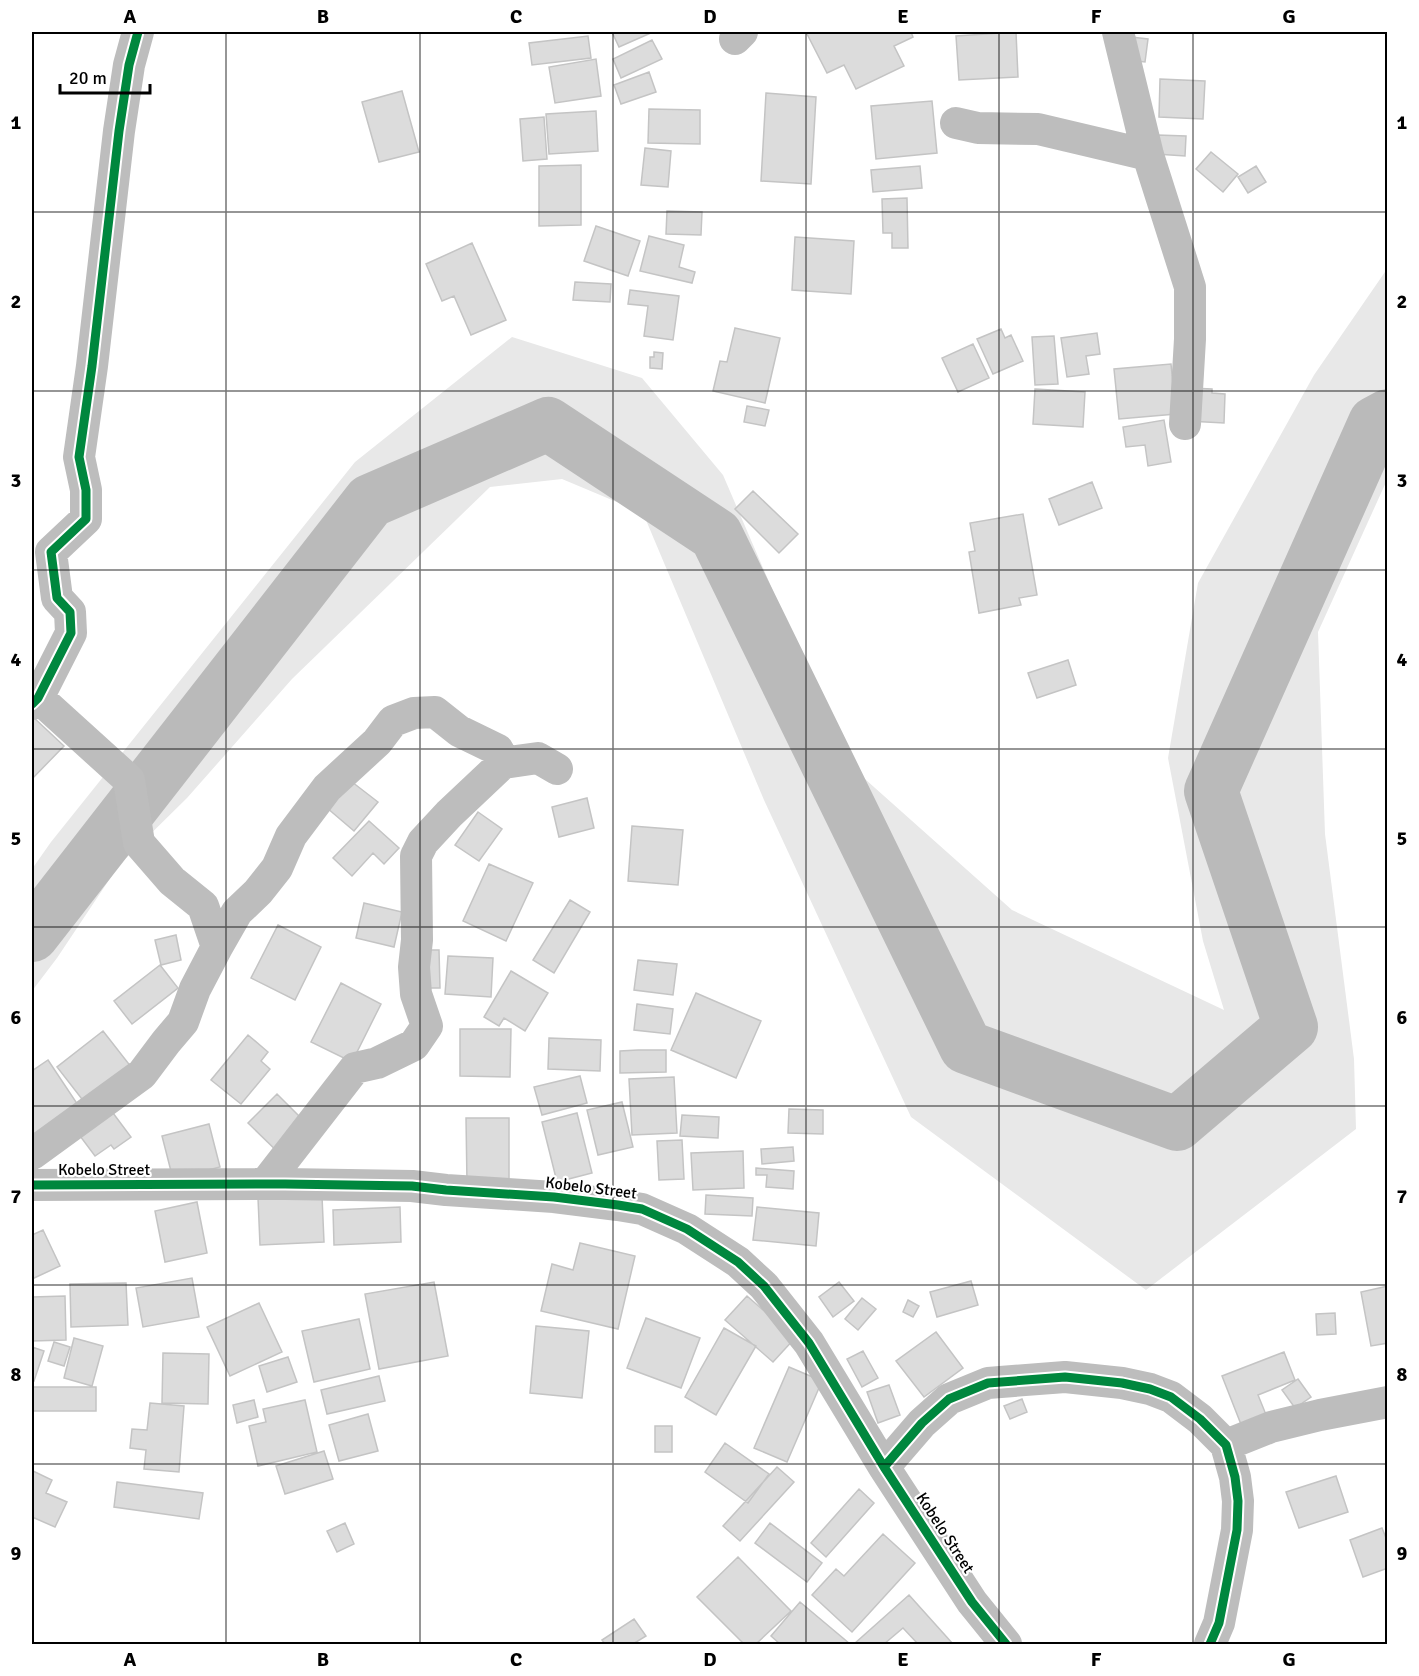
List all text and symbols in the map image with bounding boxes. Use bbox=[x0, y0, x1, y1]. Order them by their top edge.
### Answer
text: A bbox=[124, 4, 137, 29]
text: B bbox=[317, 4, 329, 29]
text: C bbox=[510, 4, 522, 29]
text: D bbox=[703, 4, 717, 29]
text: E bbox=[897, 4, 909, 29]
text: F bbox=[1091, 4, 1102, 29]
text: G bbox=[1282, 4, 1296, 29]
scale bar bbox=[60, 57, 150, 95]
text: 20 m bbox=[69, 67, 107, 89]
text: 1 bbox=[11, 110, 22, 135]
text: 1 bbox=[1397, 110, 1408, 135]
text: 2 bbox=[11, 289, 21, 314]
text: 2 bbox=[1397, 289, 1407, 314]
text: 3 bbox=[11, 468, 21, 493]
text: 3 bbox=[1397, 468, 1407, 493]
text: 4 bbox=[11, 647, 22, 672]
text: 4 bbox=[1397, 647, 1408, 672]
text: 5 bbox=[11, 826, 21, 851]
text: 5 bbox=[1397, 826, 1407, 851]
text: 6 bbox=[11, 1005, 22, 1030]
text: 6 bbox=[1397, 1005, 1408, 1030]
street label: Kobelo Street bbox=[58, 1160, 150, 1180]
street label: Kobelo Street bbox=[544, 1172, 638, 1204]
text: 7 bbox=[11, 1184, 22, 1209]
text: 7 bbox=[1397, 1184, 1408, 1209]
text: 8 bbox=[11, 1362, 22, 1387]
text: 8 bbox=[1397, 1362, 1408, 1387]
street label: Kobelo Street bbox=[912, 1489, 979, 1577]
text: 9 bbox=[11, 1541, 22, 1566]
text: 9 bbox=[1397, 1541, 1408, 1566]
text: A bbox=[124, 1647, 137, 1672]
text: B bbox=[317, 1647, 329, 1672]
text: C bbox=[510, 1647, 522, 1672]
text: D bbox=[703, 1647, 717, 1672]
text: E bbox=[897, 1647, 909, 1672]
text: F bbox=[1091, 1647, 1102, 1672]
text: G bbox=[1282, 1647, 1296, 1672]

